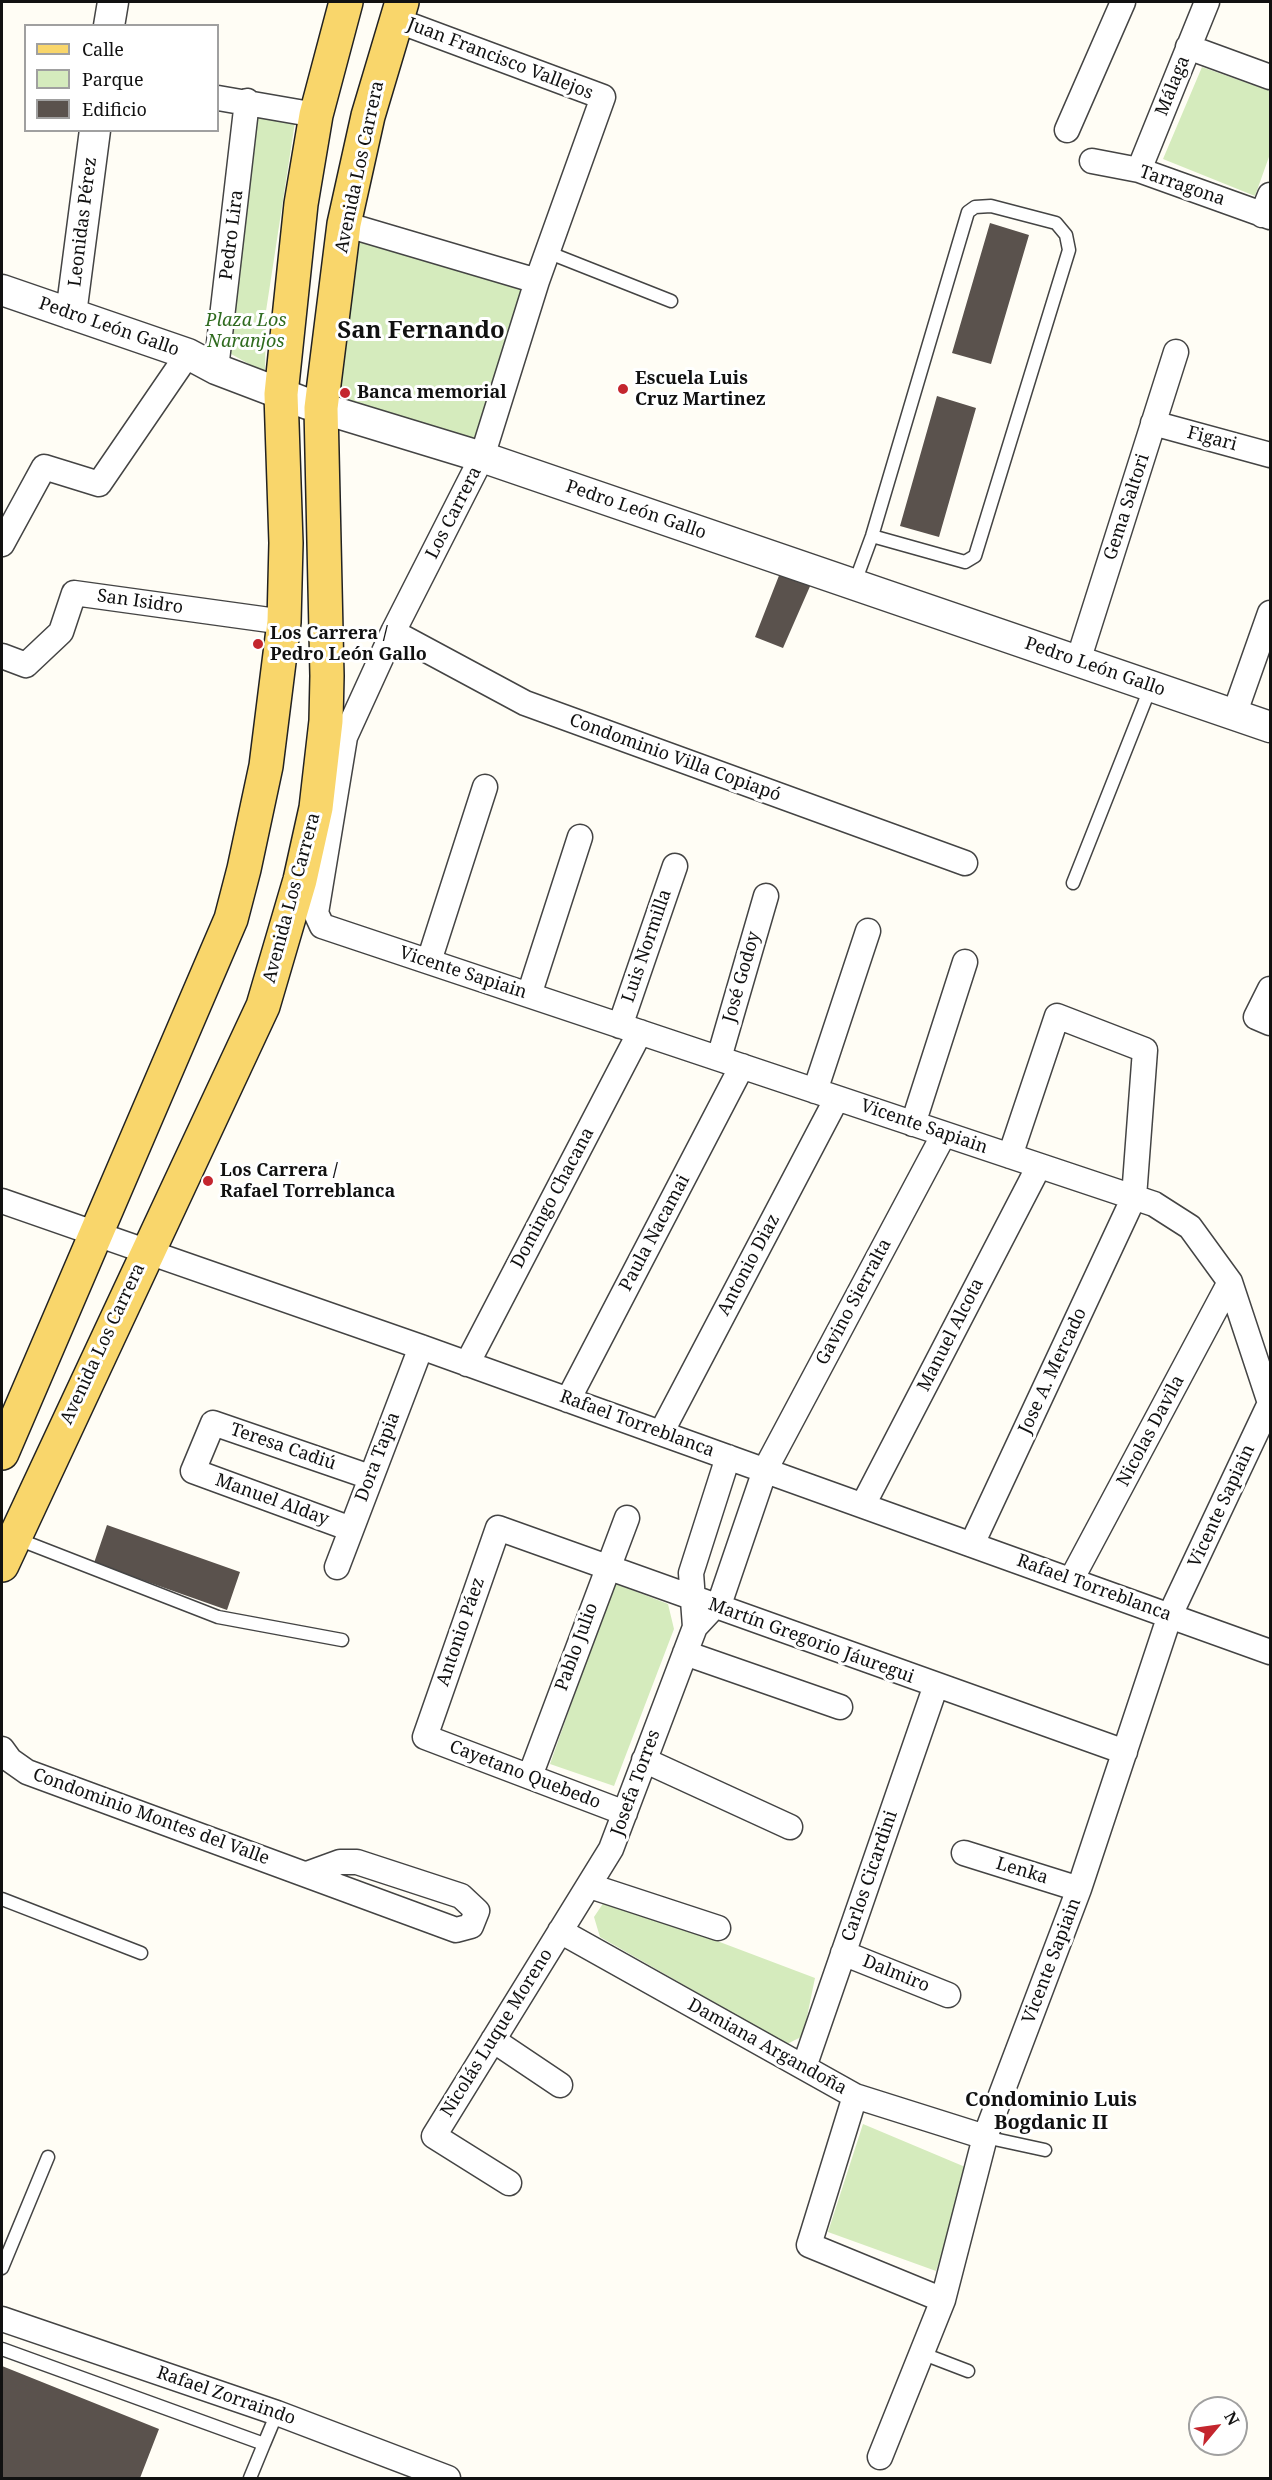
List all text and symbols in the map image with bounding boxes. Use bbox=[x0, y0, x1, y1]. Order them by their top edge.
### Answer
street label: Juan Francisco Vallejos bbox=[404, 14, 596, 104]
legend bbox=[24, 24, 219, 132]
text: Calle bbox=[82, 37, 124, 61]
street label: Málaga bbox=[1151, 53, 1195, 119]
text: Parque bbox=[82, 67, 144, 91]
street label: Avenida Los Carrera bbox=[331, 79, 389, 255]
text: Edificio bbox=[82, 97, 147, 121]
street label: Leonidas Pérez bbox=[64, 156, 102, 288]
street label: Tarragona bbox=[1136, 161, 1228, 211]
street label: Pedro Lira bbox=[216, 189, 248, 281]
street label: Pedro León Gallo bbox=[36, 293, 182, 361]
park label: Plaza Los Naranjos bbox=[205, 310, 287, 352]
district label: San Fernando bbox=[337, 317, 505, 345]
place label: Escuela Luis Cruz Martinez bbox=[635, 368, 765, 410]
place label: Banca memorial bbox=[357, 382, 507, 404]
marker: Escuela Luis Cruz Martinez bbox=[616, 382, 630, 396]
marker: Banca memorial bbox=[338, 386, 352, 400]
street label: Figari bbox=[1185, 422, 1239, 456]
street label: Gema Saltori bbox=[1100, 451, 1154, 563]
street label: Los Carrera bbox=[422, 463, 486, 563]
street label: Pedro León Gallo bbox=[563, 476, 709, 544]
street label: San Isidro bbox=[96, 585, 184, 619]
place label: Los Carrera / Pedro León Gallo bbox=[270, 623, 427, 666]
street label: Pedro León Gallo bbox=[1022, 633, 1168, 701]
marker: Los Carrera / Pedro León Gallo bbox=[251, 637, 265, 651]
street label: Condominio Villa Copiapó bbox=[566, 710, 784, 806]
street label: Avenida Los Carrera bbox=[259, 811, 325, 985]
street label: Luis Normilla bbox=[618, 887, 676, 1005]
street label: José Godoy bbox=[719, 929, 765, 1025]
street label: Vicente Sapiain bbox=[396, 942, 530, 1004]
street label: Vicente Sapiain bbox=[858, 1095, 990, 1159]
street label: Domingo Chacana bbox=[507, 1124, 599, 1272]
place label: Los Carrera / Rafael Torreblanca bbox=[220, 1160, 395, 1202]
street label: Paula Nacamai bbox=[615, 1171, 695, 1295]
marker: Los Carrera / Rafael Torreblanca bbox=[201, 1174, 215, 1188]
street label: Antonio Diaz bbox=[713, 1211, 785, 1319]
street label: Gavino Sierralta bbox=[812, 1235, 896, 1369]
street label: Avenida Los Carrera bbox=[56, 1260, 150, 1428]
street label: Manuel Alcota bbox=[913, 1275, 989, 1395]
street label: Jose A. Mercado bbox=[1014, 1305, 1092, 1437]
street label: Nicolas Davila bbox=[1113, 1372, 1189, 1490]
street label: Rafael Torreblanca bbox=[557, 1386, 717, 1462]
street label: Dora Tapia bbox=[351, 1409, 405, 1505]
street label: Teresa Cadiú bbox=[227, 1419, 339, 1475]
street label: Vicente Sapiain bbox=[1184, 1441, 1260, 1571]
street label: Manuel Alday bbox=[212, 1469, 332, 1531]
street label: Rafael Torreblanca bbox=[1014, 1550, 1174, 1626]
street label: Antonio Páez bbox=[432, 1575, 490, 1689]
street label: Martín Gregorio Jáuregui bbox=[705, 1594, 917, 1688]
street label: Pablo Julio bbox=[551, 1600, 603, 1694]
street label: Josefa Torres bbox=[607, 1727, 665, 1839]
street label: Cayetano Quebedo bbox=[446, 1736, 604, 1814]
street label: Condominio Montes del Valle bbox=[30, 1764, 272, 1870]
street label: Carlos Cicardini bbox=[838, 1808, 902, 1944]
street label: Lenka bbox=[993, 1853, 1051, 1889]
street label: Vicente Sapiain bbox=[1018, 1895, 1086, 2027]
street label: Nicolás Luque Moreno bbox=[436, 1945, 558, 2121]
street label: Dalmiro bbox=[859, 1951, 933, 1997]
street label: Damiana Argandoña bbox=[684, 1994, 850, 2100]
district label: Condominio Luis Bogdanic II bbox=[965, 2088, 1137, 2135]
street label: Rafael Zorraindo bbox=[154, 2362, 298, 2430]
north arrow bbox=[1188, 2396, 1248, 2456]
text: N bbox=[1219, 2407, 1245, 2429]

